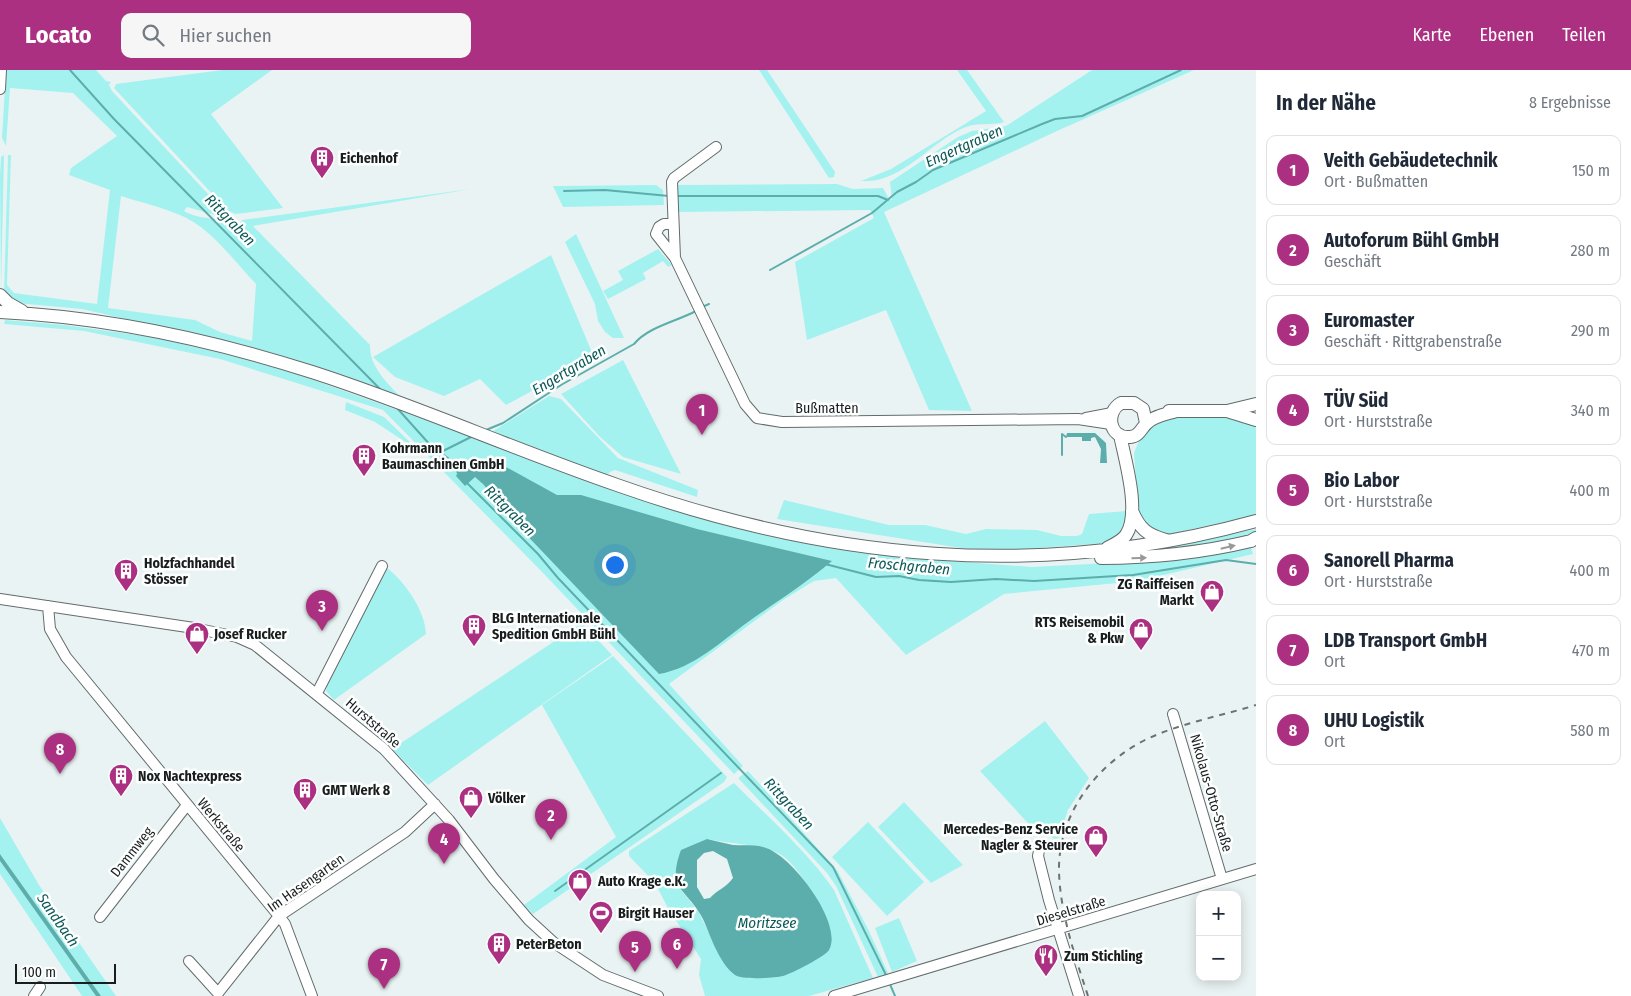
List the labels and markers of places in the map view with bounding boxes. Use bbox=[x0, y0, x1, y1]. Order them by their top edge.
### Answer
building icon: Eichenhof bbox=[309, 145, 335, 179]
place label: Eichenhof bbox=[340, 150, 399, 167]
pin: 1 bbox=[686, 394, 718, 435]
place label: Kohrmann Baumaschinen GmbH bbox=[382, 440, 504, 473]
building icon: Kohrmann Baumaschinen GmbH bbox=[351, 443, 377, 477]
place label: Holzfachhandel Stösser bbox=[144, 555, 235, 588]
building icon: Holzfachhandel Stösser bbox=[113, 558, 139, 592]
place label: ZG Raiffeisen Markt bbox=[1118, 576, 1195, 609]
shop icon: ZG Raiffeisen Markt bbox=[1199, 579, 1225, 613]
pin: 3 bbox=[306, 590, 338, 631]
place label: BLG Internationale Spedition GmbH Bühl bbox=[492, 610, 616, 643]
building icon: BLG Internationale Spedition GmbH Bühl bbox=[461, 613, 487, 647]
place label: RTS Reisemobil & Pkw bbox=[1035, 614, 1124, 647]
shop icon: RTS Reisemobil & Pkw bbox=[1128, 617, 1154, 651]
shop icon: Josef Rucker bbox=[184, 621, 210, 655]
place label: Josef Rucker bbox=[213, 626, 288, 643]
pin: 8 bbox=[44, 733, 76, 774]
building icon: Nox Nachtexpress bbox=[108, 763, 134, 797]
place label: Nox Nachtexpress bbox=[138, 768, 242, 785]
building icon: GMT Werk 8 bbox=[292, 777, 318, 811]
place label: GMT Werk 8 bbox=[322, 782, 391, 799]
shop icon: Völker bbox=[458, 785, 484, 819]
place label: Völker bbox=[487, 790, 526, 807]
pin: 2 bbox=[535, 799, 567, 840]
place label: Mercedes-Benz Service Nagler & Steurer bbox=[944, 821, 1079, 854]
pin: 4 bbox=[428, 823, 460, 864]
shop icon: Mercedes-Benz Service Nagler & Steurer bbox=[1083, 824, 1109, 858]
shop icon: Auto Krage e.K. bbox=[567, 868, 593, 902]
place label: Auto Krage e.K. bbox=[597, 873, 686, 890]
sports icon: Birgit Hauser bbox=[588, 900, 614, 934]
place label: Birgit Hauser bbox=[618, 905, 695, 922]
pin: 6 bbox=[661, 928, 693, 969]
building icon: PeterBeton bbox=[486, 931, 512, 965]
pin: 5 bbox=[619, 931, 651, 972]
place label: PeterBeton bbox=[516, 936, 582, 953]
restaurant icon: Zum Stichling bbox=[1033, 943, 1059, 977]
pin: 7 bbox=[368, 948, 400, 989]
place label: Zum Stichling bbox=[1064, 948, 1143, 965]

